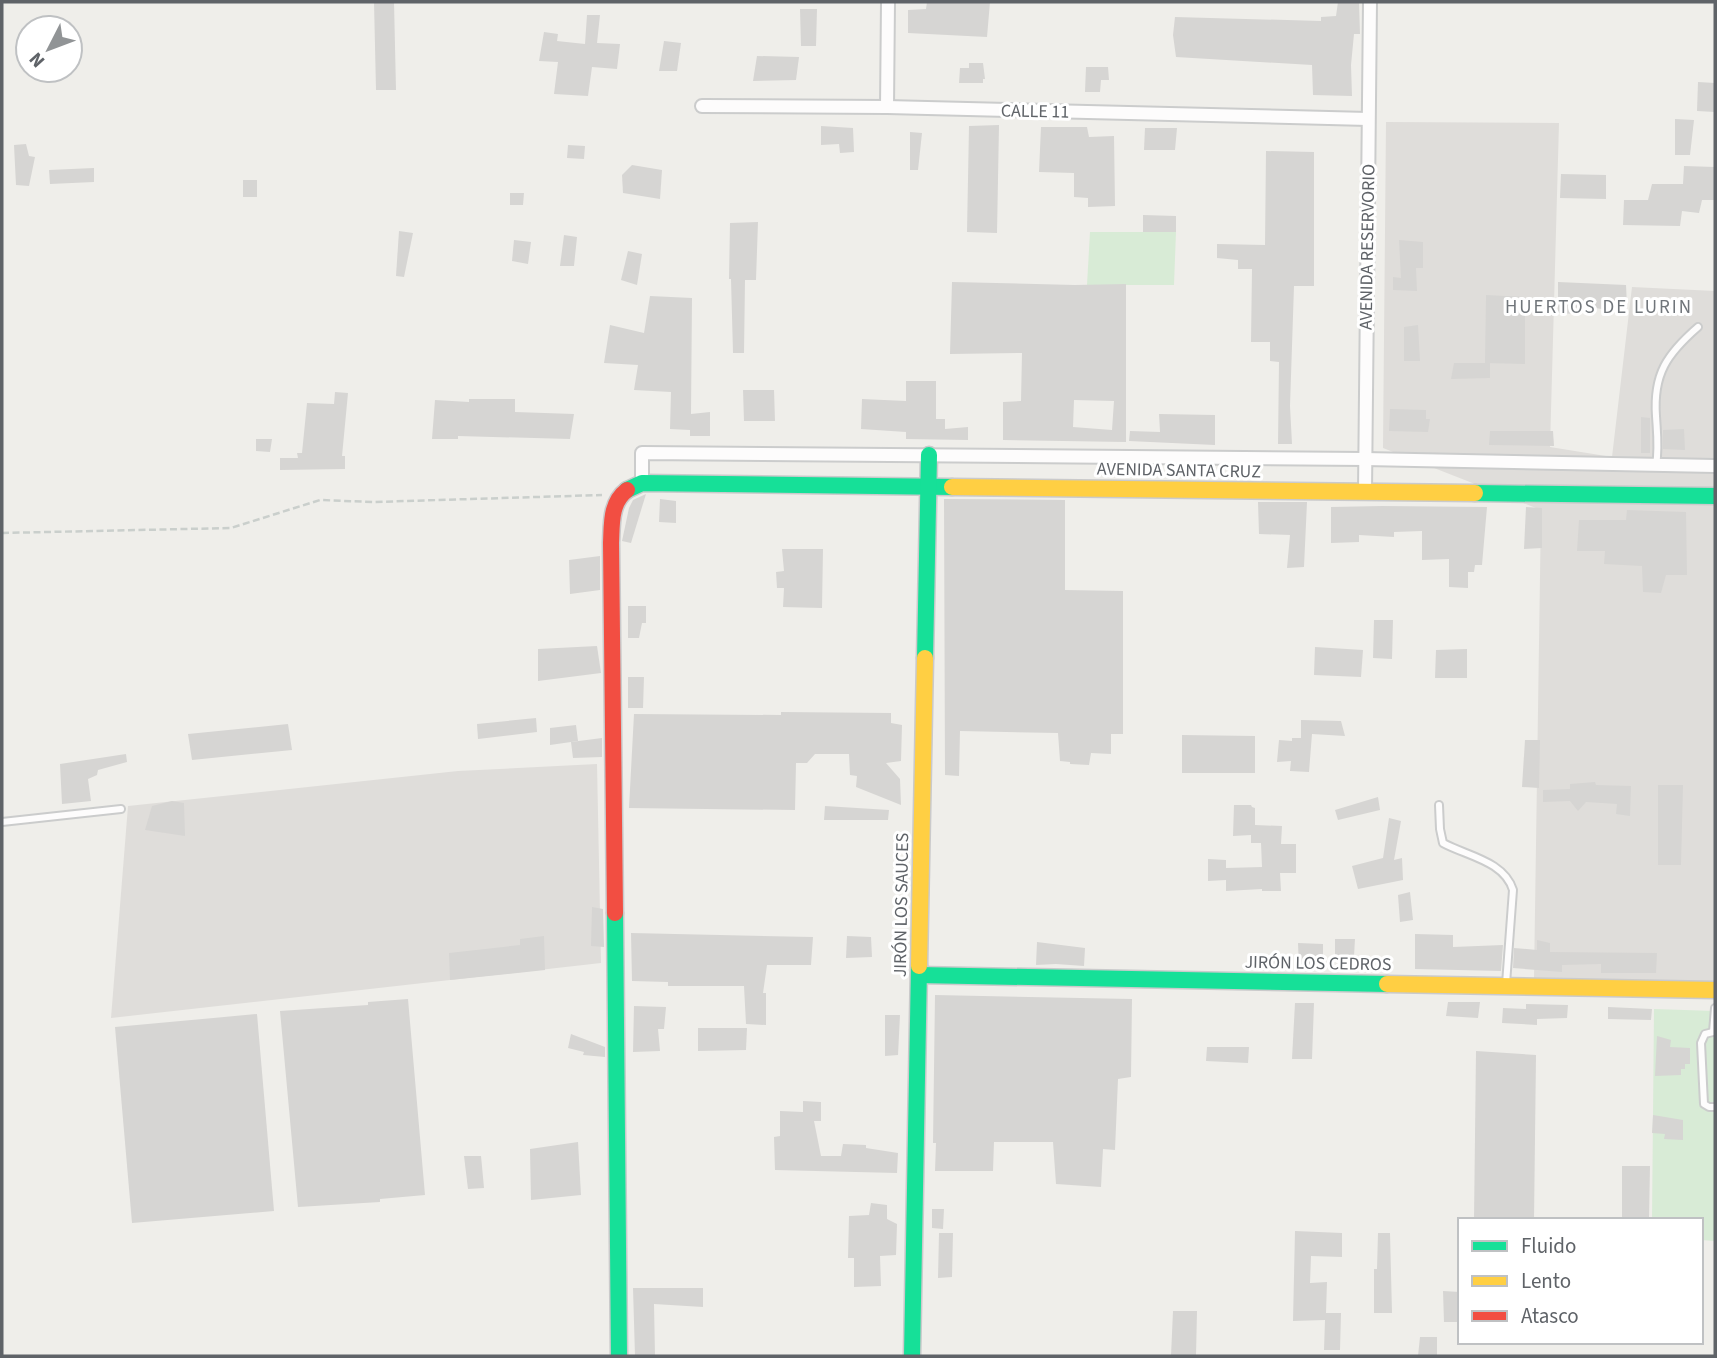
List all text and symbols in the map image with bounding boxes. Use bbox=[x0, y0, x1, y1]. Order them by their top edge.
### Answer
north arrow bbox=[14, 14, 84, 84]
text: N bbox=[23, 46, 52, 73]
street label: CALLE 11 bbox=[1001, 98, 1069, 125]
street label: AVENIDA RESERVORIO bbox=[1354, 164, 1381, 330]
district label: HUERTOS DE LURIN bbox=[1505, 294, 1693, 321]
street label: AVENIDA SANTA CRUZ bbox=[1097, 457, 1261, 484]
street label: JIRÓN LOS SAUCES bbox=[888, 833, 915, 977]
street label: JIRÓN LOS CEDROS bbox=[1244, 950, 1392, 977]
legend bbox=[1458, 1218, 1703, 1344]
text: Fluido bbox=[1521, 1231, 1576, 1261]
text: Lento bbox=[1521, 1266, 1571, 1296]
text: Atasco bbox=[1521, 1301, 1579, 1331]

